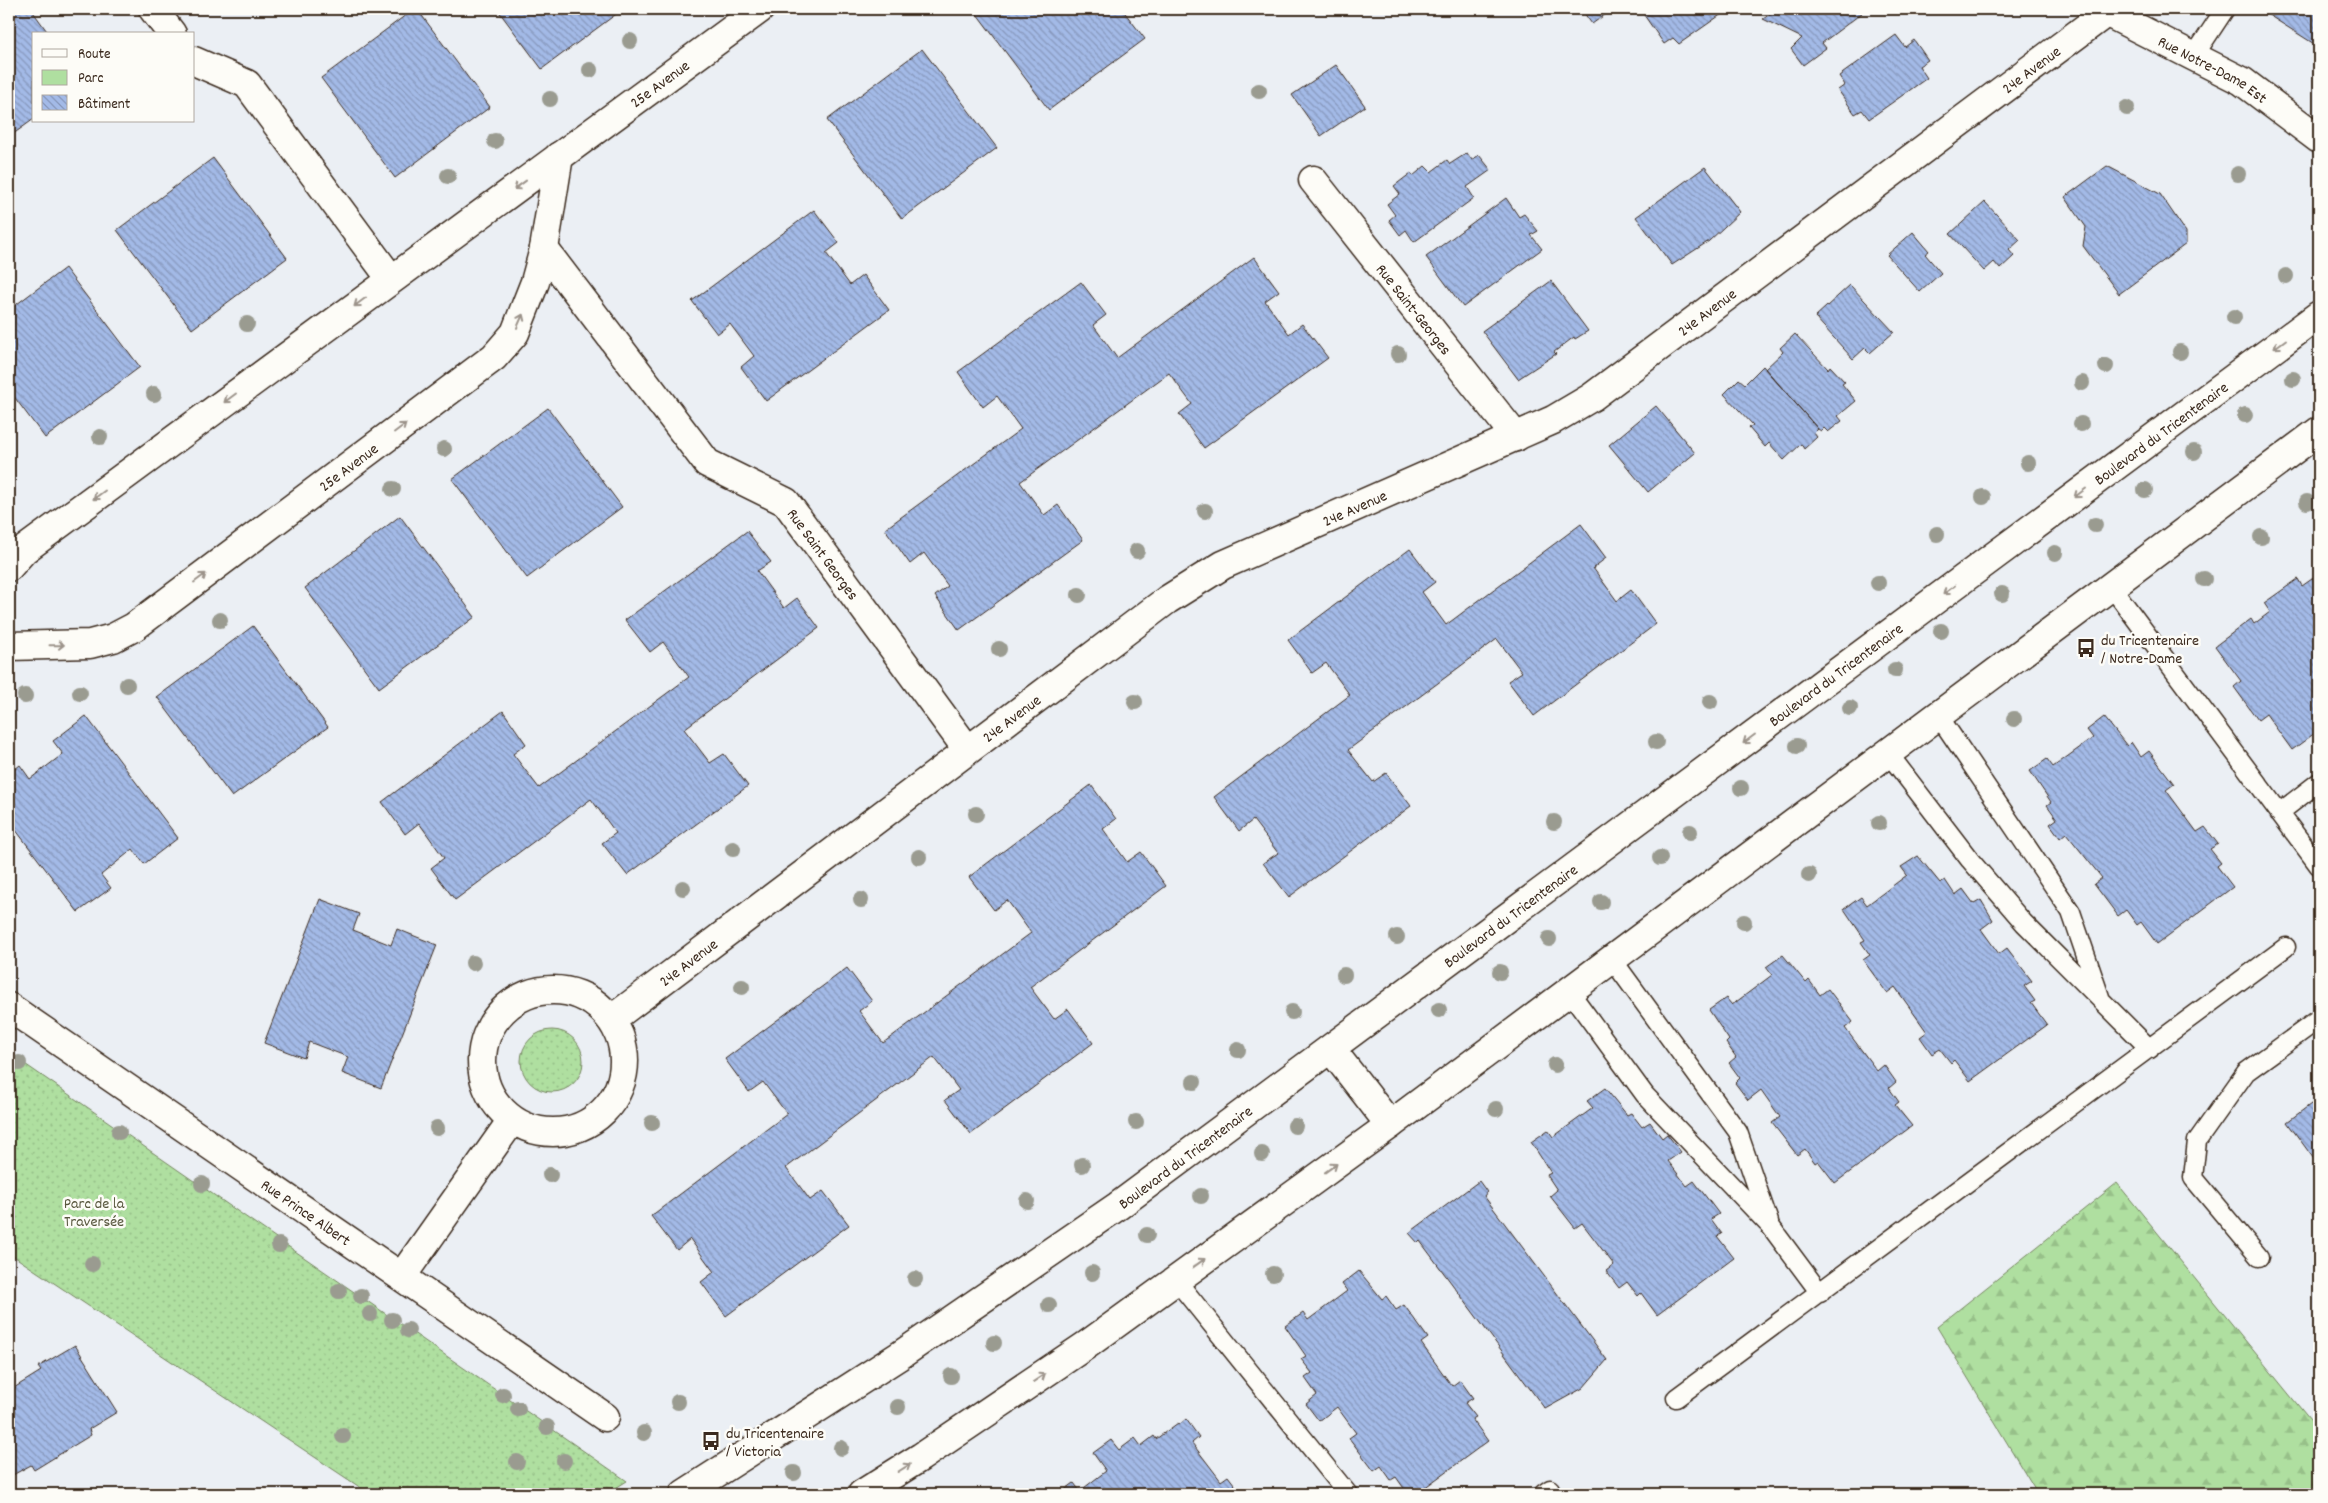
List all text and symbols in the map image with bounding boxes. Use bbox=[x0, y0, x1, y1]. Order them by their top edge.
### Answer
street label: Rue Notre-Dame Est bbox=[2153, 31, 2271, 110]
legend bbox=[32, 32, 195, 122]
street label: 24e Avenue bbox=[1998, 41, 2066, 101]
text: Route bbox=[78, 44, 111, 66]
street label: 25e Avenue bbox=[626, 55, 695, 115]
text: Parc bbox=[78, 68, 103, 90]
text: Bâtiment bbox=[78, 94, 131, 116]
one-way arrow bbox=[514, 179, 527, 190]
street label: Rue Saint-Georges bbox=[1369, 260, 1456, 361]
street label: 24e Avenue bbox=[1674, 284, 1742, 343]
one-way arrow bbox=[354, 296, 367, 307]
one-way arrow bbox=[516, 314, 526, 329]
one-way arrow bbox=[2273, 339, 2287, 349]
street label: Boulevard du Tricentenaire bbox=[2090, 377, 2234, 492]
one-way arrow bbox=[223, 393, 237, 403]
one-way arrow bbox=[393, 422, 406, 433]
street label: 25e Avenue bbox=[315, 439, 384, 498]
street label: 24e Avenue bbox=[1320, 485, 1391, 534]
one-way arrow bbox=[2073, 488, 2087, 498]
one-way arrow bbox=[92, 490, 106, 500]
street label: Rue Saint Georges bbox=[780, 504, 863, 606]
one-way arrow bbox=[193, 572, 206, 583]
one-way arrow bbox=[1942, 585, 1956, 595]
street label: Boulevard du Tricentenaire bbox=[1765, 618, 1909, 733]
place label: du Tricentenaire / Notre-Dame bbox=[2101, 630, 2199, 671]
bus stop icon: du Tricentenaire / Notre-Dame bbox=[2075, 637, 2097, 659]
one-way arrow bbox=[49, 640, 65, 650]
street label: 24e Avenue bbox=[978, 690, 1047, 749]
one-way arrow bbox=[1742, 734, 1756, 744]
street label: Boulevard du Tricentenaire bbox=[1440, 860, 1583, 975]
street label: 24e Avenue bbox=[655, 934, 723, 993]
street label: Boulevard du Tricentenaire bbox=[1114, 1101, 1258, 1216]
one-way arrow bbox=[1324, 1163, 1338, 1173]
street label: Rue Prince Albert bbox=[255, 1175, 355, 1253]
park label: Parc de la Traversée bbox=[64, 1193, 125, 1234]
one-way arrow bbox=[1192, 1258, 1206, 1269]
one-way arrow bbox=[1031, 1373, 1045, 1383]
place label: du Tricentenaire / Victoria bbox=[726, 1423, 824, 1464]
bus stop icon: du Tricentenaire / Victoria bbox=[700, 1430, 722, 1452]
one-way arrow bbox=[896, 1463, 910, 1473]

